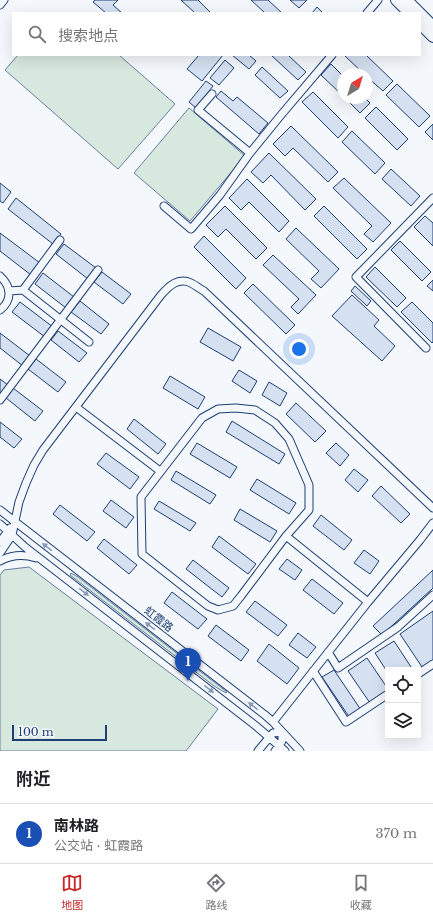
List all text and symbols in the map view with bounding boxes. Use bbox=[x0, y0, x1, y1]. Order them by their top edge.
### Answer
search box bbox=[12, 12, 421, 56]
icon: search bbox=[26, 23, 48, 45]
text: 搜索地点 bbox=[58, 26, 118, 45]
north arrow bbox=[337, 68, 373, 104]
your location bbox=[289, 339, 309, 359]
one-way arrow bbox=[42, 542, 53, 551]
one-way arrow bbox=[78, 588, 89, 597]
street label: 虹霞路 bbox=[142, 603, 176, 635]
one-way arrow bbox=[145, 622, 156, 631]
pin: 1 bbox=[175, 648, 201, 681]
map controls bbox=[385, 667, 421, 739]
button: locate bbox=[385, 667, 421, 703]
one-way arrow bbox=[203, 685, 214, 693]
one-way arrow bbox=[247, 702, 258, 710]
button: layers bbox=[385, 703, 421, 739]
scale bar bbox=[12, 723, 107, 742]
text: 100 m bbox=[18, 725, 54, 739]
text: 附近 bbox=[16, 769, 50, 790]
text: 南林路 bbox=[54, 816, 99, 835]
text: 1 bbox=[26, 825, 32, 842]
text: 370 m bbox=[376, 825, 417, 842]
text: 公交站 · 虹霞路 bbox=[54, 837, 143, 854]
tab: 地图 bbox=[61, 872, 83, 912]
tab: 路线 bbox=[205, 872, 227, 912]
tab: 收藏 bbox=[350, 872, 372, 912]

